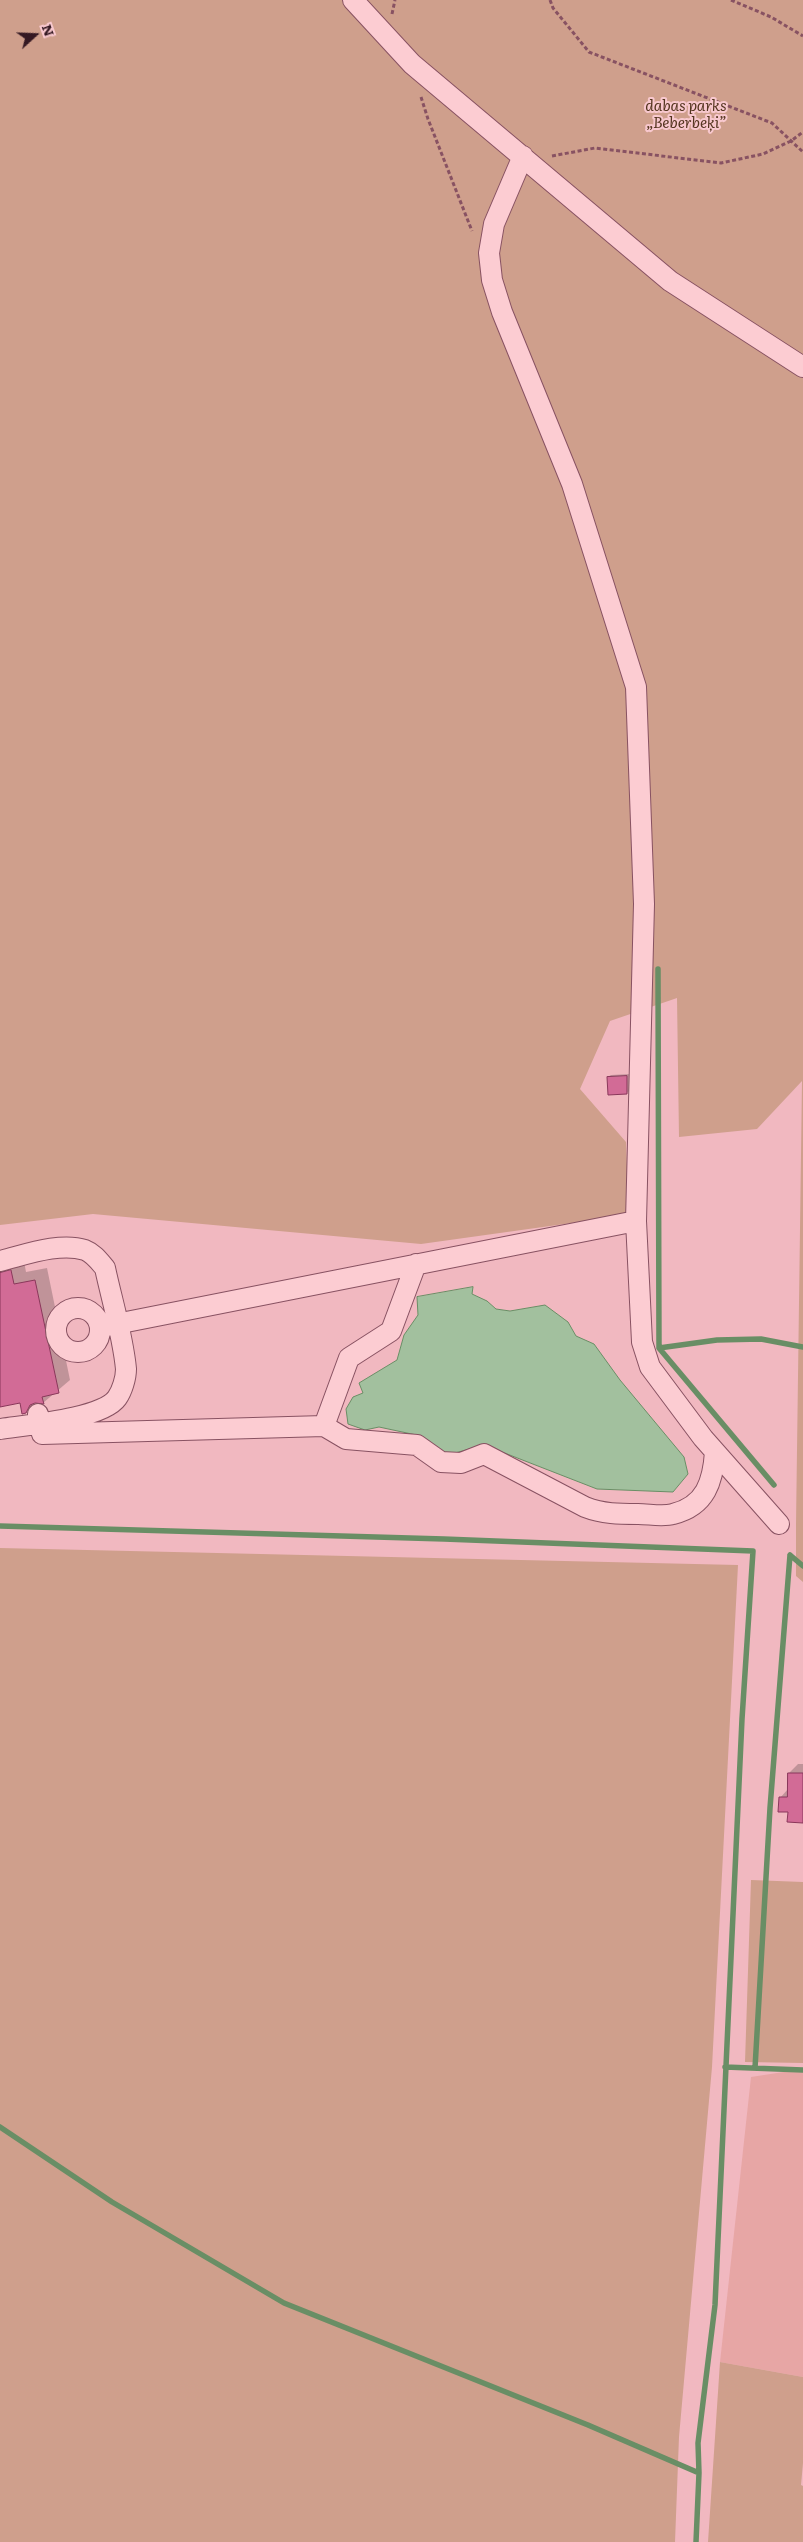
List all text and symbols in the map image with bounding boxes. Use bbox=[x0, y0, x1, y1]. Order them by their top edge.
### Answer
north arrow bbox=[10, 10, 60, 60]
text: N bbox=[38, 21, 61, 39]
park label: dabas parks „Beberbeķi” bbox=[645, 98, 727, 133]

